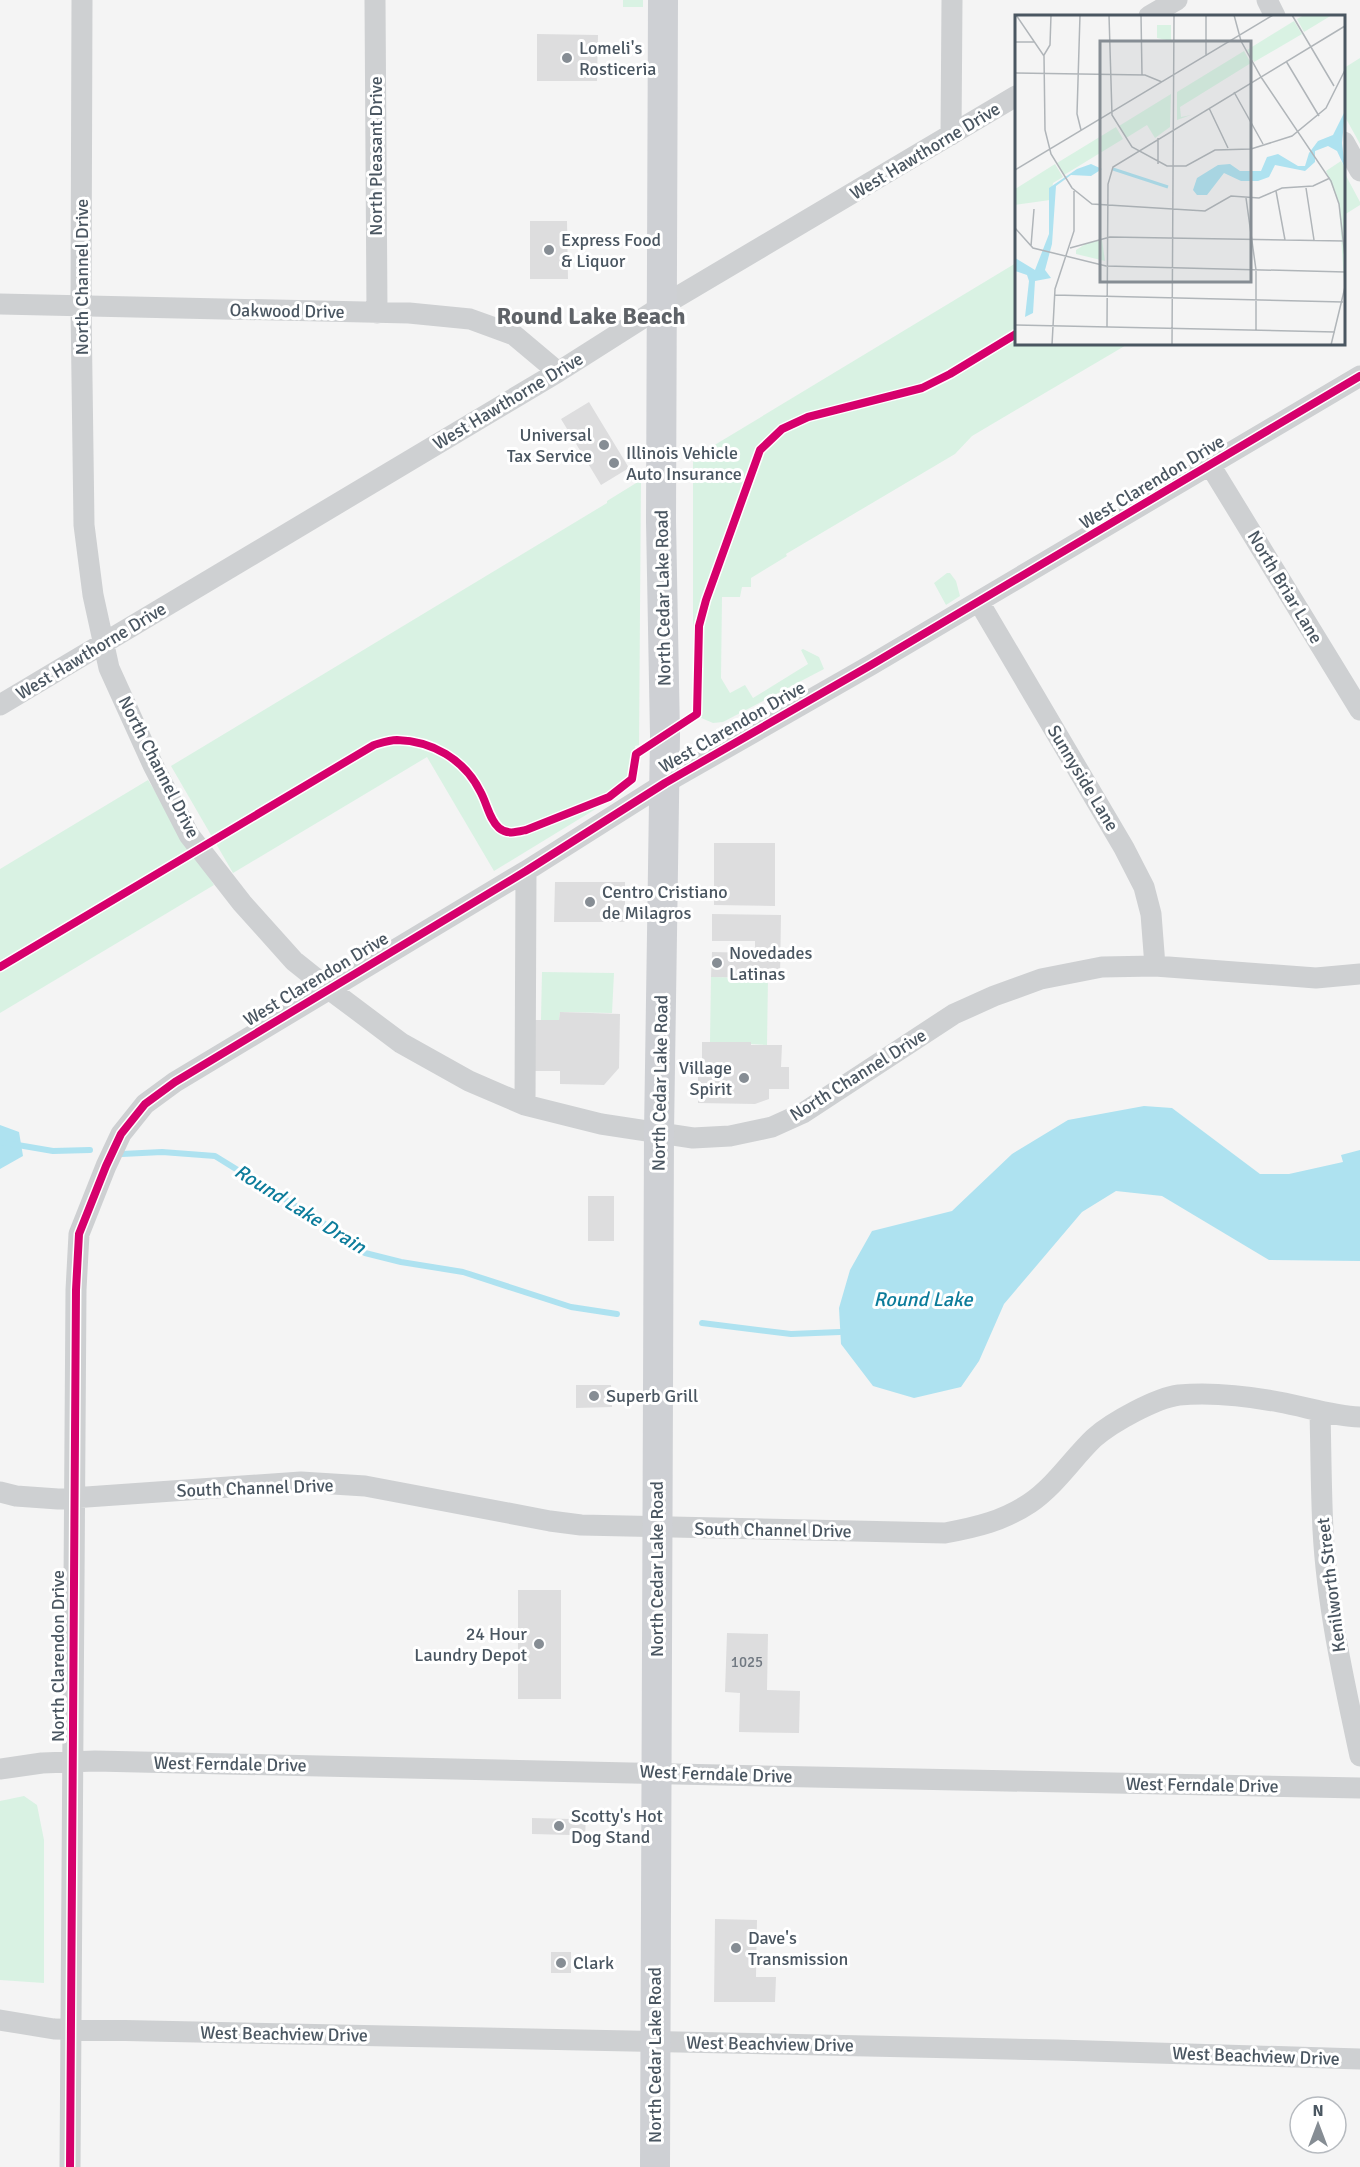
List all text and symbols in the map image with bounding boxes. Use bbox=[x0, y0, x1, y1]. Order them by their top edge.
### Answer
inset map bbox=[1015, 15, 1345, 345]
place label: Lomeli's Rosticeria bbox=[579, 37, 656, 80]
marker: Lomeli's Rosticeria bbox=[560, 51, 574, 65]
street label: North Pleasant Drive bbox=[365, 76, 387, 236]
street label: West Hawthorne Drive bbox=[846, 97, 1004, 205]
street label: North Channel Drive bbox=[71, 199, 93, 355]
place label: Express Food & Liquor bbox=[561, 229, 661, 272]
marker: Express Food & Liquor bbox=[542, 243, 556, 257]
street label: Oakwood Drive bbox=[229, 299, 345, 323]
district label: Round Lake Beach bbox=[497, 301, 685, 331]
street label: West Hawthorne Drive bbox=[429, 347, 587, 455]
place label: Universal Tax Service bbox=[507, 424, 592, 467]
street label: West Clarendon Drive bbox=[1076, 430, 1228, 534]
marker: Universal Tax Service bbox=[597, 438, 611, 452]
place label: Illinois Vehicle Auto Insurance bbox=[626, 442, 742, 485]
marker: Illinois Vehicle Auto Insurance bbox=[607, 456, 621, 470]
street label: North Cedar Lake Road bbox=[650, 510, 676, 686]
street label: North Briar Lane bbox=[1243, 526, 1327, 648]
street label: West Hawthorne Drive bbox=[12, 597, 170, 705]
street label: West Clarendon Drive bbox=[655, 676, 809, 778]
street label: North Channel Drive bbox=[114, 692, 204, 842]
street label: Sunnyside Lane bbox=[1043, 721, 1123, 835]
place label: Centro Cristiano de Milagros bbox=[602, 881, 728, 924]
marker: Centro Cristiano de Milagros bbox=[583, 895, 597, 909]
street label: West Clarendon Drive bbox=[240, 927, 392, 1031]
place label: Novedades Latinas bbox=[729, 942, 813, 985]
marker: Novedades Latinas bbox=[710, 956, 724, 970]
street label: North Cedar Lake Road bbox=[647, 995, 673, 1171]
street label: North Channel Drive bbox=[786, 1024, 930, 1126]
place label: Village Spirit bbox=[679, 1057, 732, 1100]
marker: Village Spirit bbox=[737, 1071, 751, 1085]
water label: Round Lake Drain bbox=[230, 1159, 371, 1260]
water label: Round Lake bbox=[873, 1287, 973, 1312]
place label: Superb Grill bbox=[606, 1385, 698, 1407]
marker: Superb Grill bbox=[587, 1389, 601, 1403]
street label: South Channel Drive bbox=[176, 1474, 334, 1502]
street label: North Cedar Lake Road bbox=[646, 1481, 668, 1657]
street label: Kenilworth Street bbox=[1312, 1516, 1350, 1654]
street label: South Channel Drive bbox=[694, 1518, 852, 1542]
street label: North Clarendon Drive bbox=[47, 1570, 69, 1742]
place label: 24 Hour Laundry Depot bbox=[414, 1623, 527, 1666]
marker: 24 Hour Laundry Depot bbox=[532, 1637, 546, 1651]
house number: 1025 bbox=[731, 1653, 763, 1671]
street label: West Ferndale Drive bbox=[153, 1752, 307, 1776]
street label: West Ferndale Drive bbox=[639, 1760, 793, 1788]
street label: West Ferndale Drive bbox=[1125, 1773, 1279, 1797]
place label: Scotty's Hot Dog Stand bbox=[571, 1805, 663, 1848]
marker: Scotty's Hot Dog Stand bbox=[552, 1819, 566, 1833]
place label: Dave's Transmission bbox=[748, 1927, 848, 1970]
marker: Dave's Transmission bbox=[729, 1941, 743, 1955]
place label: Clark bbox=[573, 1952, 614, 1974]
marker: Clark bbox=[554, 1956, 568, 1970]
street label: North Cedar Lake Road bbox=[644, 1967, 666, 2143]
street label: West Beachview Drive bbox=[200, 2022, 368, 2046]
street label: West Beachview Drive bbox=[686, 2032, 854, 2056]
street label: West Beachview Drive bbox=[1172, 2042, 1340, 2070]
north arrow bbox=[1288, 2095, 1348, 2155]
text: N bbox=[1312, 2101, 1324, 2121]

